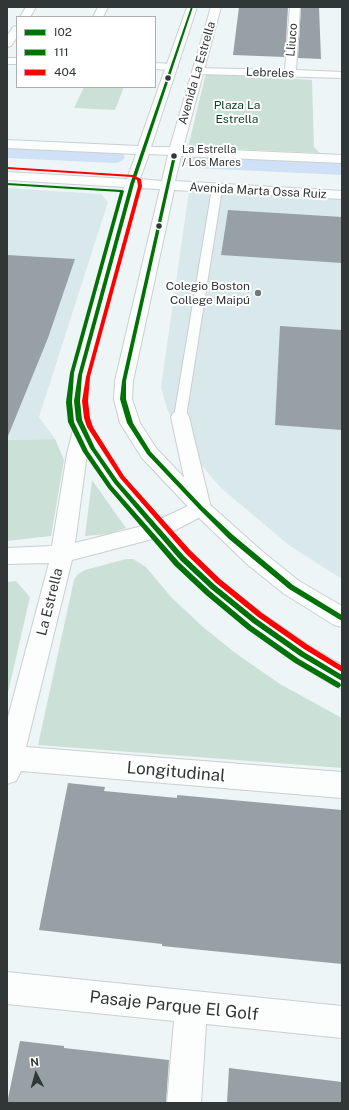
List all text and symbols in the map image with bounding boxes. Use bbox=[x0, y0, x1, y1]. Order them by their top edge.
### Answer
legend bbox=[16, 16, 156, 88]
street label: Avenida La Estrella bbox=[175, 20, 219, 126]
street label: Lliuco bbox=[283, 23, 301, 57]
text: I02 bbox=[54, 25, 72, 39]
text: 111 bbox=[54, 45, 69, 59]
text: 404 bbox=[54, 65, 76, 79]
street label: Lebreles bbox=[246, 65, 294, 81]
unlabelled marker bbox=[163, 73, 173, 83]
park label: Plaza La Estrella bbox=[214, 98, 260, 126]
place label: La Estrella / Los Mares bbox=[182, 143, 241, 169]
marker: La Estrella / Los Mares bbox=[169, 151, 179, 161]
street label: Avenida Marta Ossa Ruiz bbox=[189, 180, 327, 202]
unlabelled marker bbox=[154, 221, 164, 231]
place label: Colegio Boston College Maipú bbox=[166, 279, 250, 307]
marker: Colegio Boston College Maipú bbox=[253, 288, 263, 298]
street label: La Estrella bbox=[33, 566, 67, 638]
street label: Longitudinal bbox=[126, 758, 226, 786]
street label: Pasaje Parque El Golf bbox=[89, 987, 259, 1025]
north arrow bbox=[16, 1054, 56, 1094]
text: N bbox=[30, 1056, 40, 1068]

